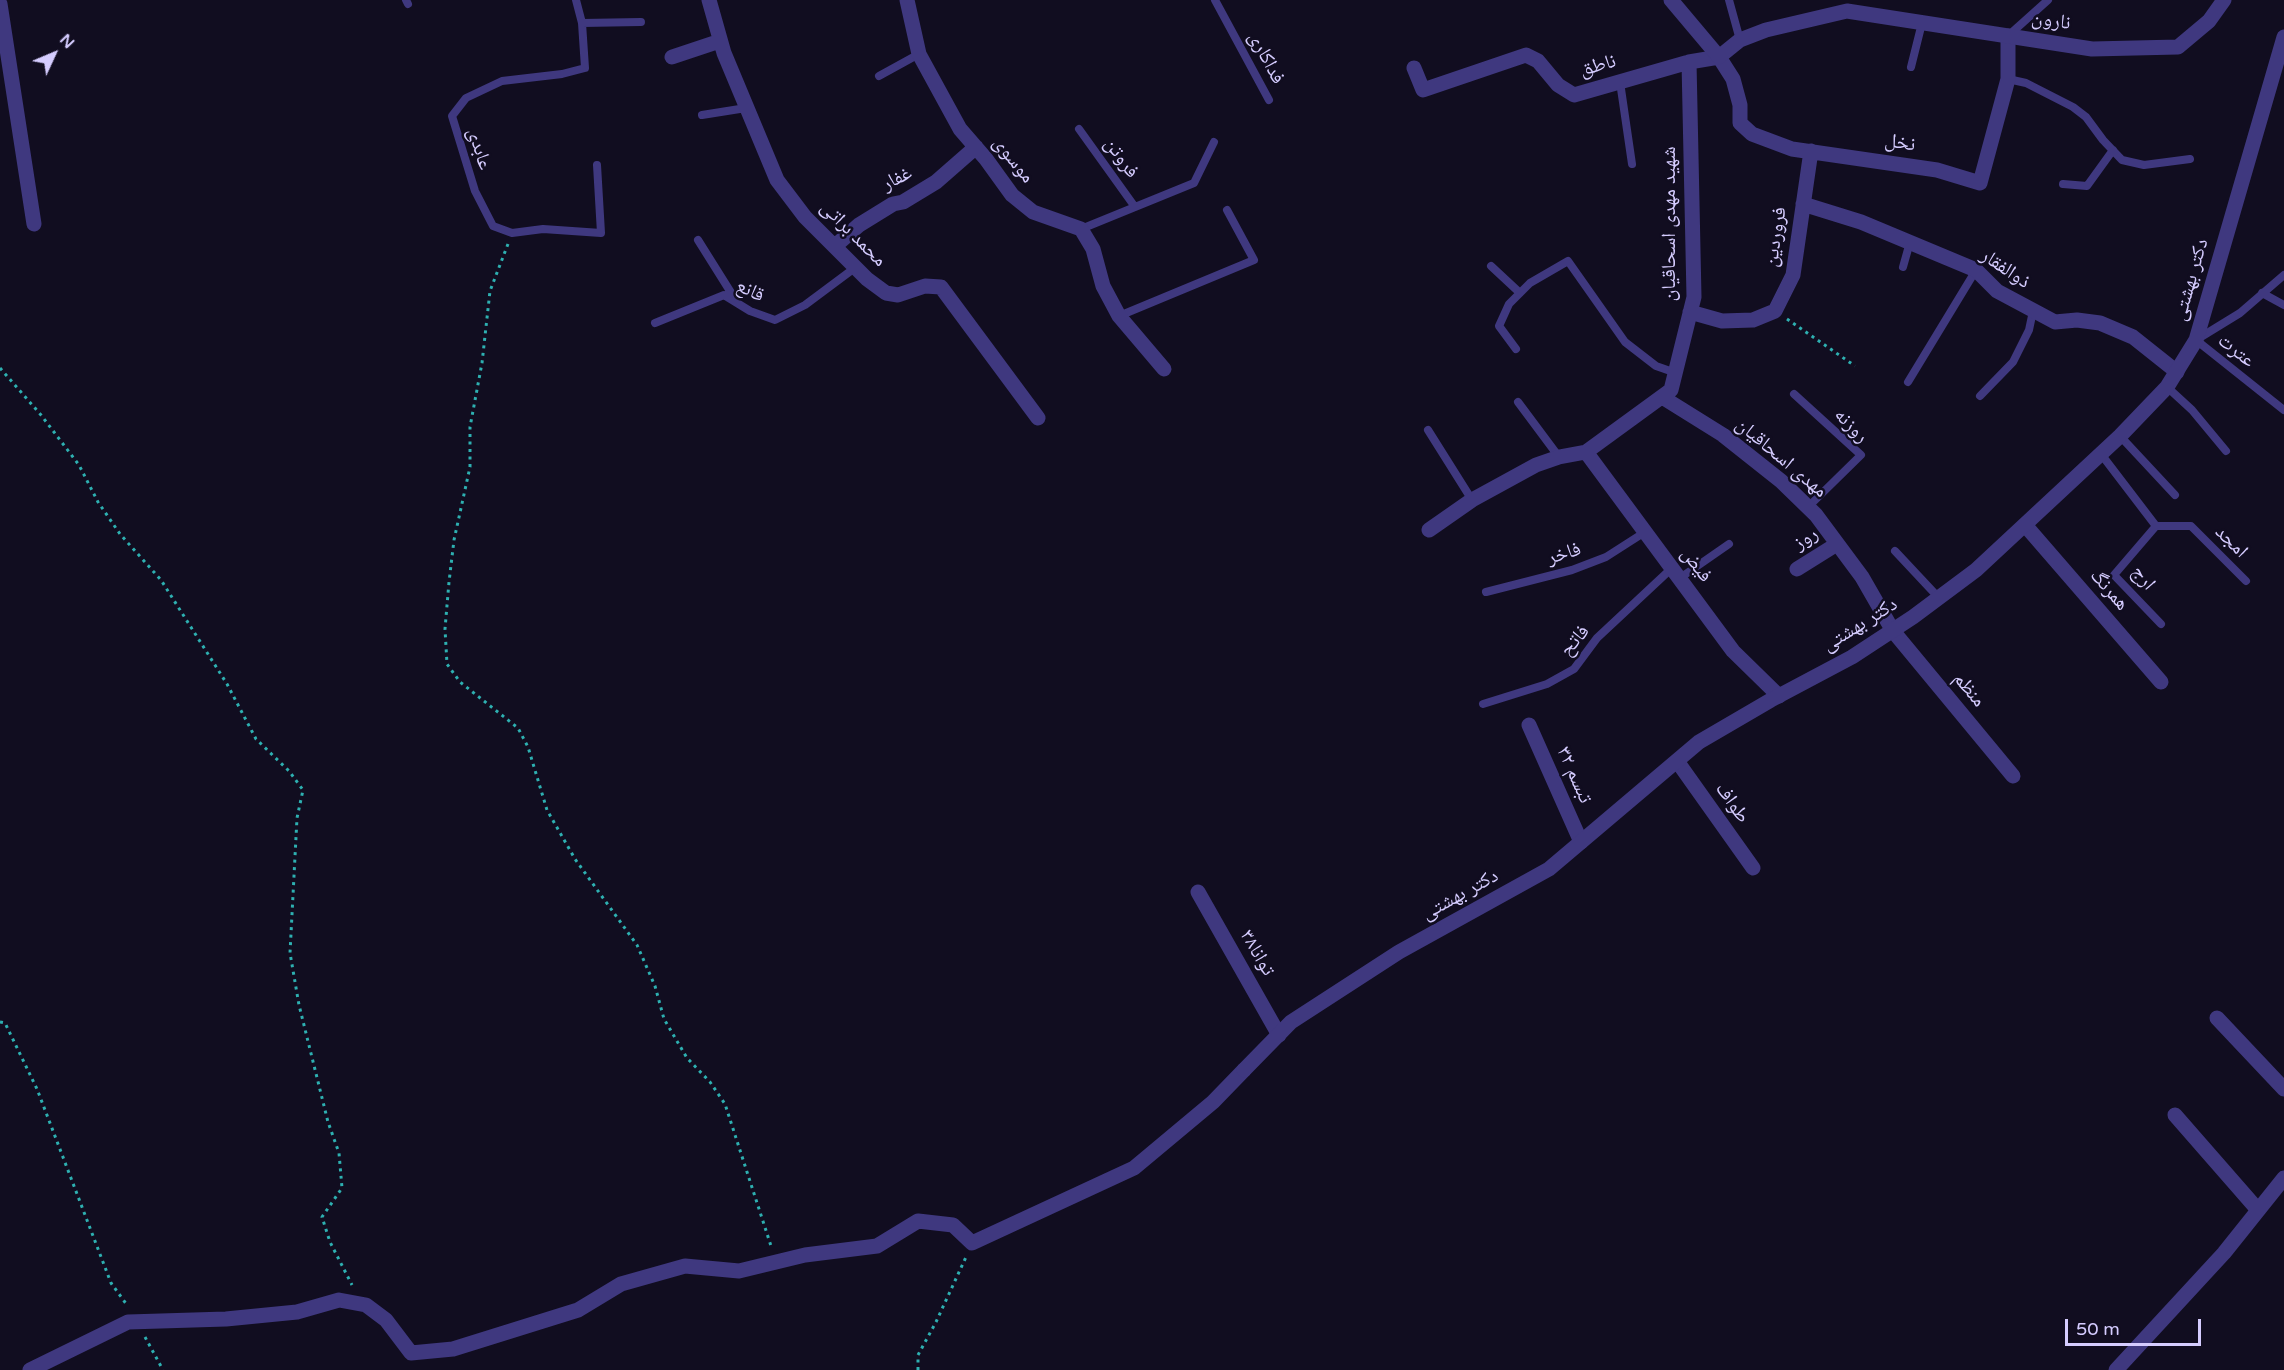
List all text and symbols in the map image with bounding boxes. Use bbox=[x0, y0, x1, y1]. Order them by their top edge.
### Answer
street label: نارون bbox=[2030, 6, 2072, 36]
north arrow bbox=[24, 24, 84, 84]
street label: فداکاری bbox=[1242, 28, 1290, 88]
text: N bbox=[55, 30, 79, 53]
street label: ناطق bbox=[1577, 49, 1619, 83]
street label: عابدی bbox=[461, 125, 497, 173]
street label: نخل bbox=[1883, 129, 1917, 157]
street label: موسوی bbox=[987, 132, 1039, 188]
street label: فروتن bbox=[1098, 133, 1144, 183]
street label: شهید مهدی اسحاقیان bbox=[1658, 146, 1682, 302]
street label: غفار bbox=[878, 161, 916, 197]
street label: محمد براتی bbox=[815, 196, 891, 272]
street label: فروردین bbox=[1759, 205, 1793, 269]
street label: دکتر بهشتی bbox=[2168, 236, 2214, 324]
street label: ذوالفقار bbox=[1976, 244, 2034, 294]
street label: قانع bbox=[732, 274, 768, 308]
street label: عترت bbox=[2213, 329, 2259, 373]
street label: روزنه bbox=[1829, 404, 1873, 448]
street label: مهدی اسحاقیان bbox=[1730, 413, 1832, 503]
street label: امجد bbox=[2210, 521, 2252, 563]
street label: روز bbox=[1789, 522, 1823, 556]
street label: فاخر bbox=[1544, 538, 1584, 570]
street label: فیض bbox=[1675, 543, 1717, 587]
street label: ارج bbox=[2126, 561, 2160, 595]
street label: همرنگ bbox=[2084, 564, 2134, 616]
street label: دکتر بهشتی bbox=[1818, 592, 1902, 658]
street label: فاتح bbox=[1555, 620, 1595, 662]
street label: منظم bbox=[1948, 668, 1990, 712]
street label: تبسم ۳۲ bbox=[1551, 743, 1597, 807]
street label: طواف bbox=[1709, 778, 1755, 828]
street label: دکتر بهشتی bbox=[1417, 864, 1503, 926]
street label: توانا۳۸ bbox=[1234, 926, 1280, 980]
scale bar bbox=[2068, 1307, 2204, 1345]
text: 50 m bbox=[2076, 1318, 2120, 1340]

